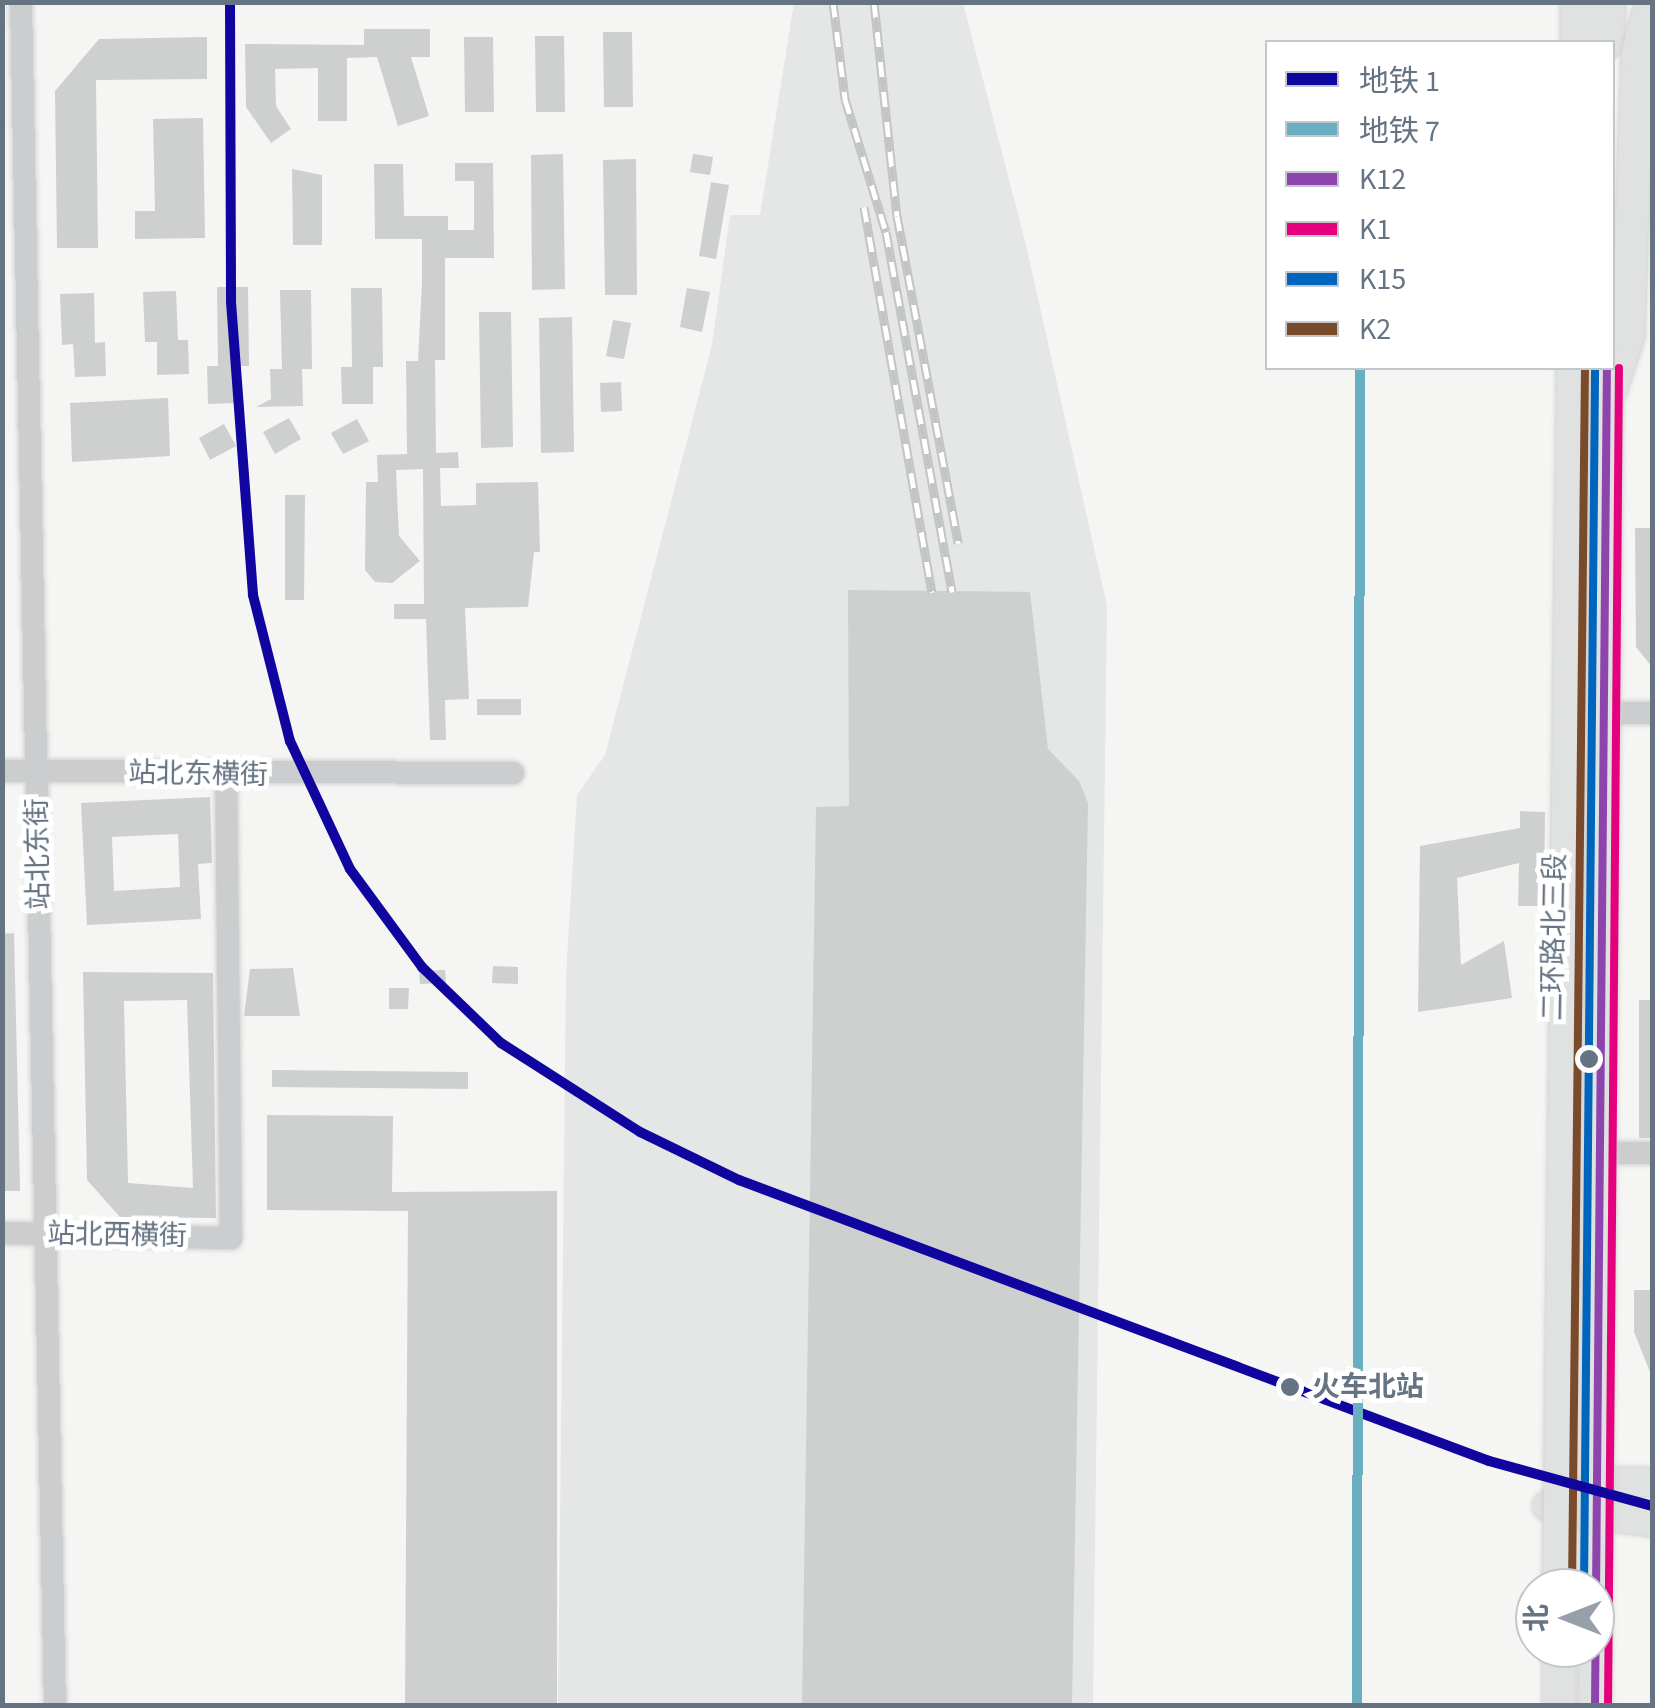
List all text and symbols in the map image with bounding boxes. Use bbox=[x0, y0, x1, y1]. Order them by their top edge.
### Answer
legend bbox=[1265, 40, 1615, 370]
text: 地铁 1 bbox=[1359, 60, 1440, 103]
text: 地铁 7 bbox=[1359, 110, 1440, 153]
text: K12 bbox=[1359, 158, 1406, 201]
text: K1 bbox=[1359, 208, 1391, 251]
text: K15 bbox=[1359, 258, 1406, 301]
text: K2 bbox=[1359, 308, 1391, 351]
street label: 站北东横街 bbox=[128, 756, 268, 792]
street label: 站北东街 bbox=[20, 798, 56, 910]
street label: 二环路北三段 bbox=[1536, 853, 1572, 1021]
unlabelled marker bbox=[1579, 1049, 1599, 1069]
street label: 站北西横街 bbox=[47, 1217, 187, 1253]
place label: 火车北站 bbox=[1312, 1370, 1424, 1404]
marker: 火车北站 bbox=[1277, 1374, 1303, 1400]
north arrow bbox=[1515, 1568, 1615, 1668]
text: 北 bbox=[1517, 1604, 1557, 1632]

